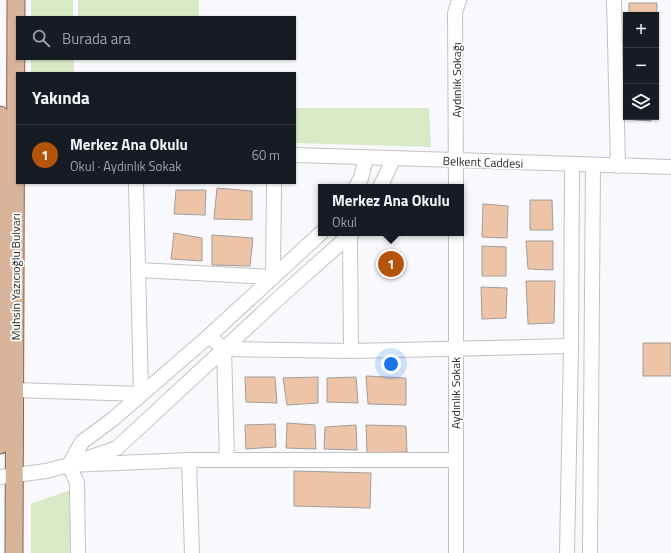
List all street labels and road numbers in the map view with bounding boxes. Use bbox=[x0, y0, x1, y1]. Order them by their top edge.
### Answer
street label: Aydınlık Sokağı bbox=[447, 42, 466, 118]
street label: Belkent Caddesi bbox=[442, 151, 524, 173]
street label: Muhsin Yazıcıoğlu Bulvarı bbox=[6, 213, 25, 341]
street label: Aydınlık Sokak bbox=[446, 357, 465, 429]

